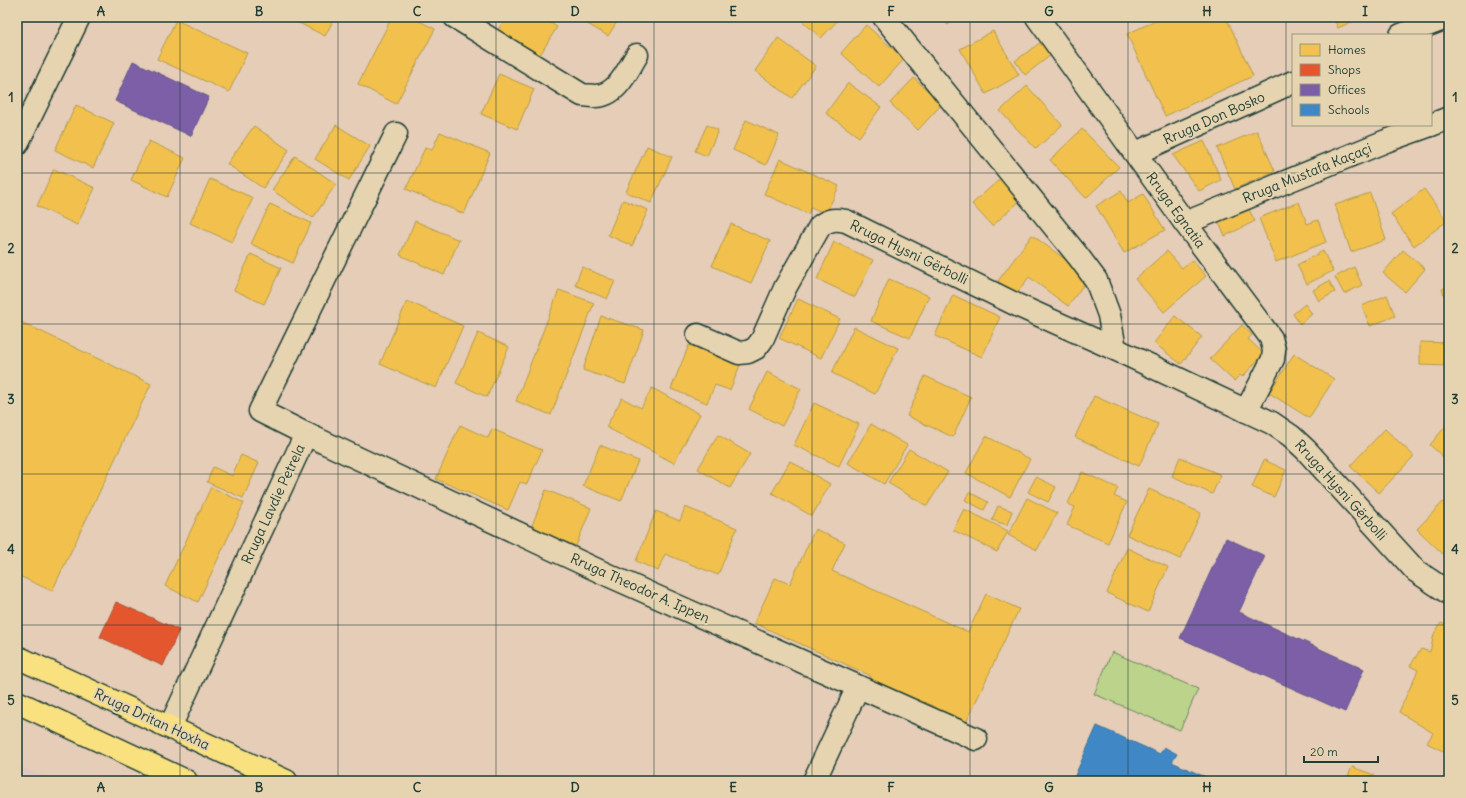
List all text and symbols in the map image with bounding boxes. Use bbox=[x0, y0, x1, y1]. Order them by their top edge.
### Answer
text: A bbox=[97, 3, 106, 20]
text: B bbox=[255, 3, 264, 20]
text: C bbox=[413, 3, 422, 20]
text: D bbox=[570, 3, 580, 20]
text: E bbox=[729, 3, 737, 20]
text: F bbox=[887, 3, 895, 20]
text: G bbox=[1044, 3, 1054, 20]
text: H bbox=[1202, 3, 1212, 20]
text: I bbox=[1362, 3, 1368, 20]
legend bbox=[1292, 34, 1432, 126]
text: Homes bbox=[1328, 42, 1366, 57]
text: Shops bbox=[1328, 62, 1361, 77]
text: Offices bbox=[1328, 82, 1366, 97]
street label: Rruga Don Bosko bbox=[1160, 87, 1268, 148]
text: 1 bbox=[8, 89, 14, 106]
text: 1 bbox=[1452, 89, 1458, 106]
text: Schools bbox=[1328, 102, 1369, 117]
street label: Rruga Mustafa Kaçaçi bbox=[1240, 139, 1374, 207]
street label: Rruga Egnatia bbox=[1142, 168, 1210, 252]
street label: Rruga Hysni Gërbolli bbox=[847, 216, 971, 288]
text: 2 bbox=[7, 240, 15, 257]
text: 2 bbox=[1451, 240, 1459, 257]
text: 3 bbox=[7, 391, 15, 408]
text: 3 bbox=[1451, 391, 1459, 408]
street label: Rruga Hysni Gërbolli bbox=[1291, 436, 1391, 544]
street label: Rruga Lavdie Petrela bbox=[237, 441, 309, 567]
text: 4 bbox=[7, 541, 15, 558]
text: 4 bbox=[1451, 541, 1459, 558]
street label: Rruga Theodor A. Ippen bbox=[568, 549, 712, 627]
street label: Rruga Dritan Hoxha bbox=[91, 684, 213, 754]
text: 5 bbox=[7, 692, 15, 709]
text: 5 bbox=[1451, 692, 1459, 709]
scale bar bbox=[1304, 738, 1378, 764]
text: 20 m bbox=[1310, 744, 1338, 759]
text: A bbox=[97, 779, 106, 796]
text: B bbox=[255, 779, 264, 796]
text: C bbox=[413, 779, 422, 796]
text: D bbox=[570, 779, 580, 796]
text: E bbox=[729, 779, 737, 796]
text: F bbox=[887, 779, 895, 796]
text: G bbox=[1044, 779, 1054, 796]
text: H bbox=[1202, 779, 1212, 796]
text: I bbox=[1362, 779, 1368, 796]

